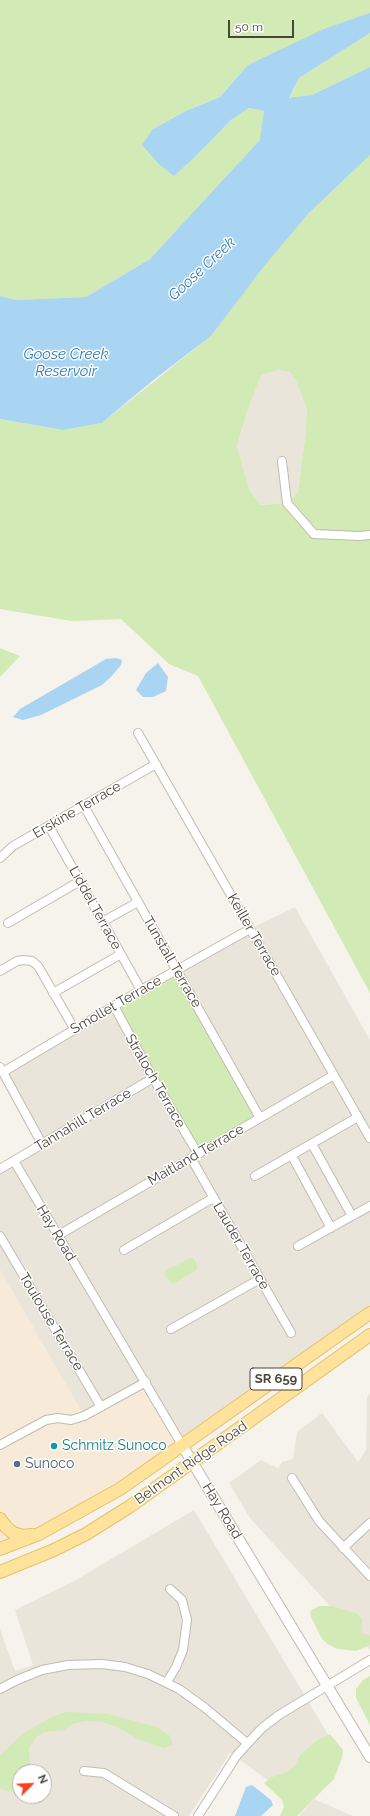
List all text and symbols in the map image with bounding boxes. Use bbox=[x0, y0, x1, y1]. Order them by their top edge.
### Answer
scale bar bbox=[230, 12, 296, 38]
text: 50 m bbox=[235, 20, 263, 34]
water label: Goose Creek bbox=[165, 233, 239, 305]
water label: Goose Creek Reservoir bbox=[23, 345, 109, 380]
street label: Erskine Terrace bbox=[30, 778, 124, 842]
street label: Liddel Terrace bbox=[65, 863, 125, 953]
street label: Keiller Terrace bbox=[224, 891, 284, 979]
street label: Tunstall Terrace bbox=[139, 913, 205, 1011]
street label: Smollet Terrace bbox=[68, 972, 164, 1038]
street label: Straloch Terrace bbox=[121, 1031, 189, 1131]
street label: Tannahill Terrace bbox=[32, 1085, 134, 1155]
street label: Maitland Terrace bbox=[145, 1121, 247, 1189]
street label: Lauder Terrace bbox=[209, 1199, 273, 1293]
street label: Hay Road bbox=[33, 1202, 79, 1264]
street label: Toulouse Terrace bbox=[15, 1270, 87, 1374]
road number: SR 659 bbox=[250, 1368, 302, 1390]
street label: Belmont Ridge Road bbox=[131, 1418, 251, 1508]
place label: Schmitz Sunoco bbox=[62, 1438, 167, 1454]
marker: Schmitz Sunoco bbox=[49, 1441, 59, 1451]
place label: Sunoco bbox=[25, 1456, 74, 1472]
marker: Sunoco bbox=[12, 1459, 22, 1469]
street label: Hay Road bbox=[199, 1480, 245, 1542]
north arrow bbox=[12, 1764, 52, 1804]
text: N bbox=[35, 1773, 50, 1786]

